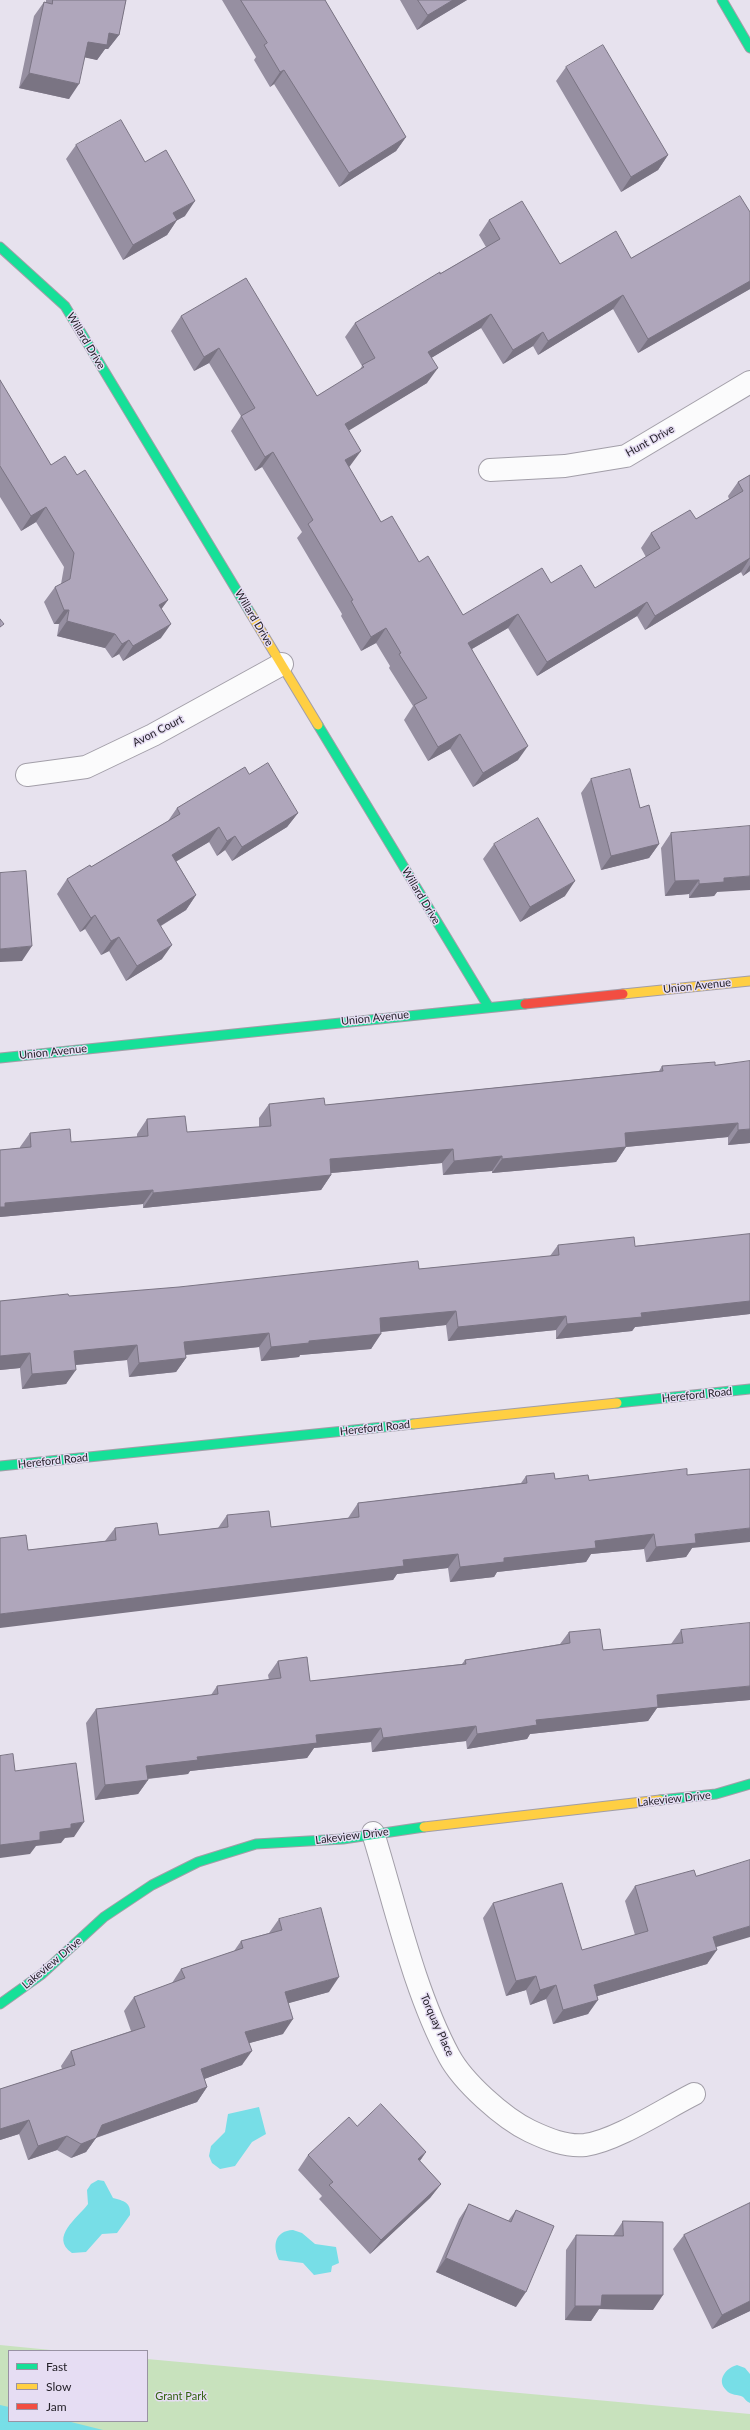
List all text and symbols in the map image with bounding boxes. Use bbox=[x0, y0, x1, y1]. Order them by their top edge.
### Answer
street label: Willard Drive bbox=[64, 310, 108, 372]
street label: Hunt Drive bbox=[623, 422, 677, 460]
street label: Willard Drive bbox=[232, 587, 276, 649]
street label: Avon Court bbox=[130, 713, 186, 749]
street label: Willard Drive bbox=[399, 865, 443, 927]
street label: Union Avenue bbox=[662, 976, 732, 996]
street label: Union Avenue bbox=[340, 1008, 410, 1028]
street label: Union Avenue bbox=[18, 1042, 88, 1062]
street label: Hereford Road bbox=[661, 1385, 733, 1405]
street label: Hereford Road bbox=[339, 1418, 411, 1438]
street label: Hereford Road bbox=[17, 1451, 89, 1471]
street label: Lakeview Drive bbox=[637, 1789, 711, 1809]
street label: Lakeview Drive bbox=[315, 1825, 389, 1847]
street label: Lakeview Drive bbox=[19, 1934, 85, 1992]
street label: Torquay Place bbox=[417, 1992, 457, 2058]
legend bbox=[8, 2350, 148, 2422]
text: Fast bbox=[46, 2359, 67, 2374]
text: Slow bbox=[46, 2379, 71, 2394]
park label: Grant Park bbox=[155, 2389, 207, 2403]
text: Jam bbox=[46, 2399, 67, 2414]

